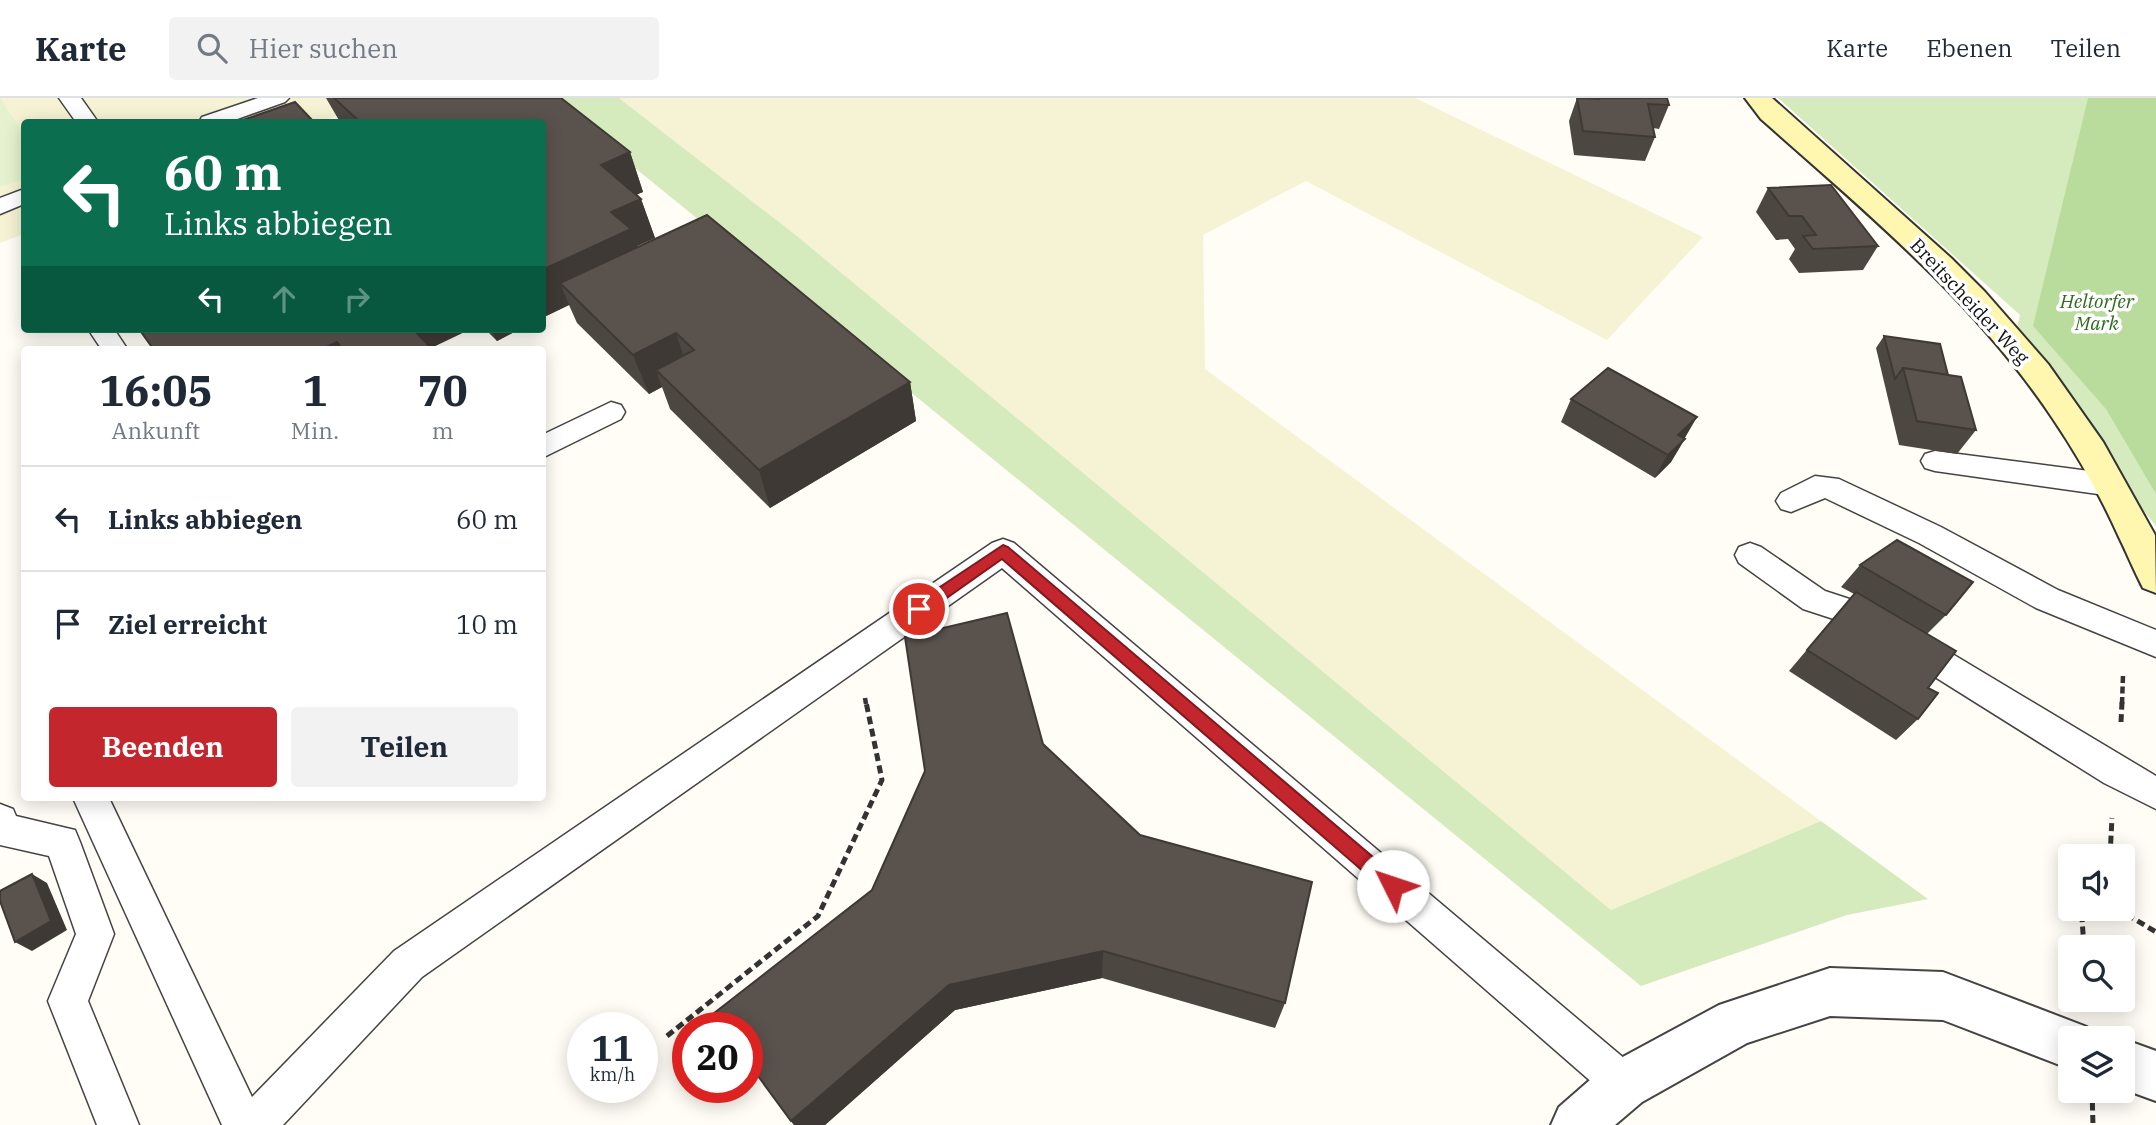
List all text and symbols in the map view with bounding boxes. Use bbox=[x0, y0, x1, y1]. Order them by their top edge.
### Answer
search box bbox=[169, 17, 659, 80]
text: Karte bbox=[35, 27, 127, 70]
icon: search bbox=[193, 29, 231, 67]
text: Hier suchen bbox=[249, 31, 398, 65]
text: Karte bbox=[1826, 32, 1888, 64]
text: Ebenen bbox=[1926, 32, 2013, 64]
text: Teilen bbox=[2051, 32, 2121, 64]
text: 60 m bbox=[164, 140, 282, 203]
icon: left bbox=[49, 147, 140, 238]
text: Links abbiegen bbox=[164, 202, 393, 244]
street label: Breitscheider Weg bbox=[1905, 233, 2035, 370]
icon: left bbox=[192, 280, 230, 318]
icon: ahead bbox=[265, 280, 303, 318]
icon: right bbox=[338, 280, 376, 318]
park label: Heltorfer Mark bbox=[2059, 289, 2135, 335]
text: 16:05 bbox=[99, 363, 213, 418]
text: 1 bbox=[302, 363, 328, 418]
text: 70 bbox=[417, 363, 468, 418]
text: Ankunft bbox=[112, 415, 200, 445]
text: Min. bbox=[291, 415, 339, 445]
text: m bbox=[432, 415, 454, 445]
icon: left bbox=[49, 500, 87, 538]
text: Links abbiegen bbox=[108, 502, 303, 536]
text: 60 m bbox=[456, 502, 518, 536]
pin bbox=[889, 579, 949, 639]
icon: arrive bbox=[900, 590, 938, 628]
icon: arrive bbox=[49, 605, 87, 643]
text: Ziel erreicht bbox=[108, 607, 267, 641]
text: 10 m bbox=[456, 607, 518, 641]
button: Beenden bbox=[49, 707, 277, 787]
button: Teilen bbox=[291, 707, 518, 787]
map controls bbox=[2058, 844, 2135, 1103]
button: sound bbox=[2058, 844, 2135, 921]
position arrow bbox=[1356, 849, 1430, 923]
button: search bbox=[2058, 935, 2135, 1012]
speed limit sign: 20 bbox=[672, 1012, 763, 1103]
text: 11 bbox=[591, 1025, 634, 1071]
button: layers bbox=[2058, 1026, 2135, 1103]
text: km/h bbox=[590, 1063, 635, 1086]

